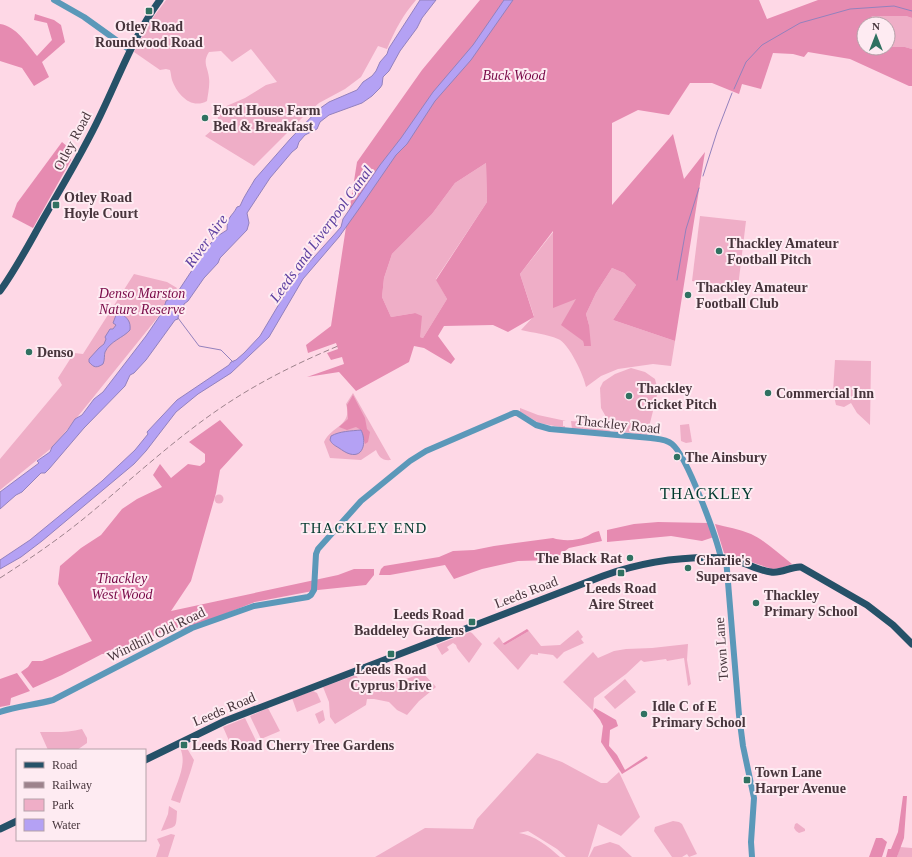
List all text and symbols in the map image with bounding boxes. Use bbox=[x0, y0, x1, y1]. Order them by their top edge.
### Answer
marker: Otley Road Roundwood Road bbox=[144, 6, 154, 16]
north arrow bbox=[856, 16, 896, 56]
place label: Otley Road Roundwood Road bbox=[95, 19, 203, 50]
text: N bbox=[872, 20, 880, 32]
park label: Buck Wood bbox=[483, 68, 546, 83]
place label: Ford House Farm Bed & Breakfast bbox=[213, 103, 321, 134]
street label: Otley Road bbox=[51, 109, 94, 173]
marker: Ford House Farm Bed & Breakfast bbox=[200, 113, 210, 123]
water label: Leeds and Liverpool Canal bbox=[266, 163, 376, 306]
place label: Otley Road Hoyle Court bbox=[64, 190, 139, 221]
marker: Otley Road Hoyle Court bbox=[51, 200, 61, 210]
water label: River Aire bbox=[181, 211, 231, 271]
place label: Thackley Amateur Football Pitch bbox=[727, 236, 839, 267]
marker: Thackley Amateur Football Pitch bbox=[714, 246, 724, 256]
place label: Thackley Amateur Football Club bbox=[696, 280, 808, 311]
park label: Denso Marston Nature Reserve bbox=[98, 286, 185, 317]
marker: Thackley Amateur Football Club bbox=[683, 290, 693, 300]
place label: Denso bbox=[37, 345, 74, 360]
marker: Denso bbox=[24, 347, 34, 357]
place label: Thackley Cricket Pitch bbox=[637, 381, 717, 412]
place label: Commercial Inn bbox=[776, 386, 874, 401]
marker: Commercial Inn bbox=[763, 388, 773, 398]
marker: Thackley Cricket Pitch bbox=[624, 391, 634, 401]
street label: Thackley Road bbox=[575, 413, 661, 436]
place label: The Ainsbury bbox=[685, 450, 767, 465]
marker: The Ainsbury bbox=[672, 452, 682, 462]
district label: THACKLEY bbox=[660, 485, 754, 502]
district label: THACKLEY END bbox=[301, 520, 427, 536]
place label: The Black Rat bbox=[536, 551, 622, 566]
marker: The Black Rat bbox=[625, 553, 635, 563]
place label: Charlie's Supersave bbox=[696, 553, 757, 584]
marker: Charlie's Supersave bbox=[683, 563, 693, 573]
marker: Leeds Road Aire Street bbox=[616, 568, 626, 578]
park label: Thackley West Wood bbox=[92, 571, 153, 602]
street label: Leeds Road bbox=[492, 574, 560, 611]
place label: Leeds Road Aire Street bbox=[586, 581, 656, 612]
place label: Thackley Primary School bbox=[764, 588, 858, 619]
marker: Thackley Primary School bbox=[751, 598, 761, 608]
street label: Windhill Old Road bbox=[105, 604, 207, 665]
place label: Leeds Road Baddeley Gardens bbox=[354, 607, 465, 638]
marker: Leeds Road Baddeley Gardens bbox=[467, 617, 477, 627]
street label: Town Lane bbox=[712, 617, 731, 681]
marker: Leeds Road Cyprus Drive bbox=[386, 649, 396, 659]
place label: Leeds Road Cyprus Drive bbox=[350, 662, 432, 693]
street label: Leeds Road bbox=[191, 690, 258, 729]
place label: Idle C of E Primary School bbox=[652, 699, 746, 730]
marker: Idle C of E Primary School bbox=[639, 709, 649, 719]
place label: Leeds Road Cherry Tree Gardens bbox=[192, 738, 395, 753]
marker: Leeds Road Cherry Tree Gardens bbox=[179, 740, 189, 750]
legend bbox=[16, 749, 146, 841]
text: Road bbox=[52, 758, 77, 772]
place label: Town Lane Harper Avenue bbox=[755, 765, 846, 796]
marker: Town Lane Harper Avenue bbox=[742, 775, 752, 785]
text: Railway bbox=[52, 778, 92, 792]
text: Park bbox=[52, 798, 74, 812]
text: Water bbox=[52, 818, 80, 832]

